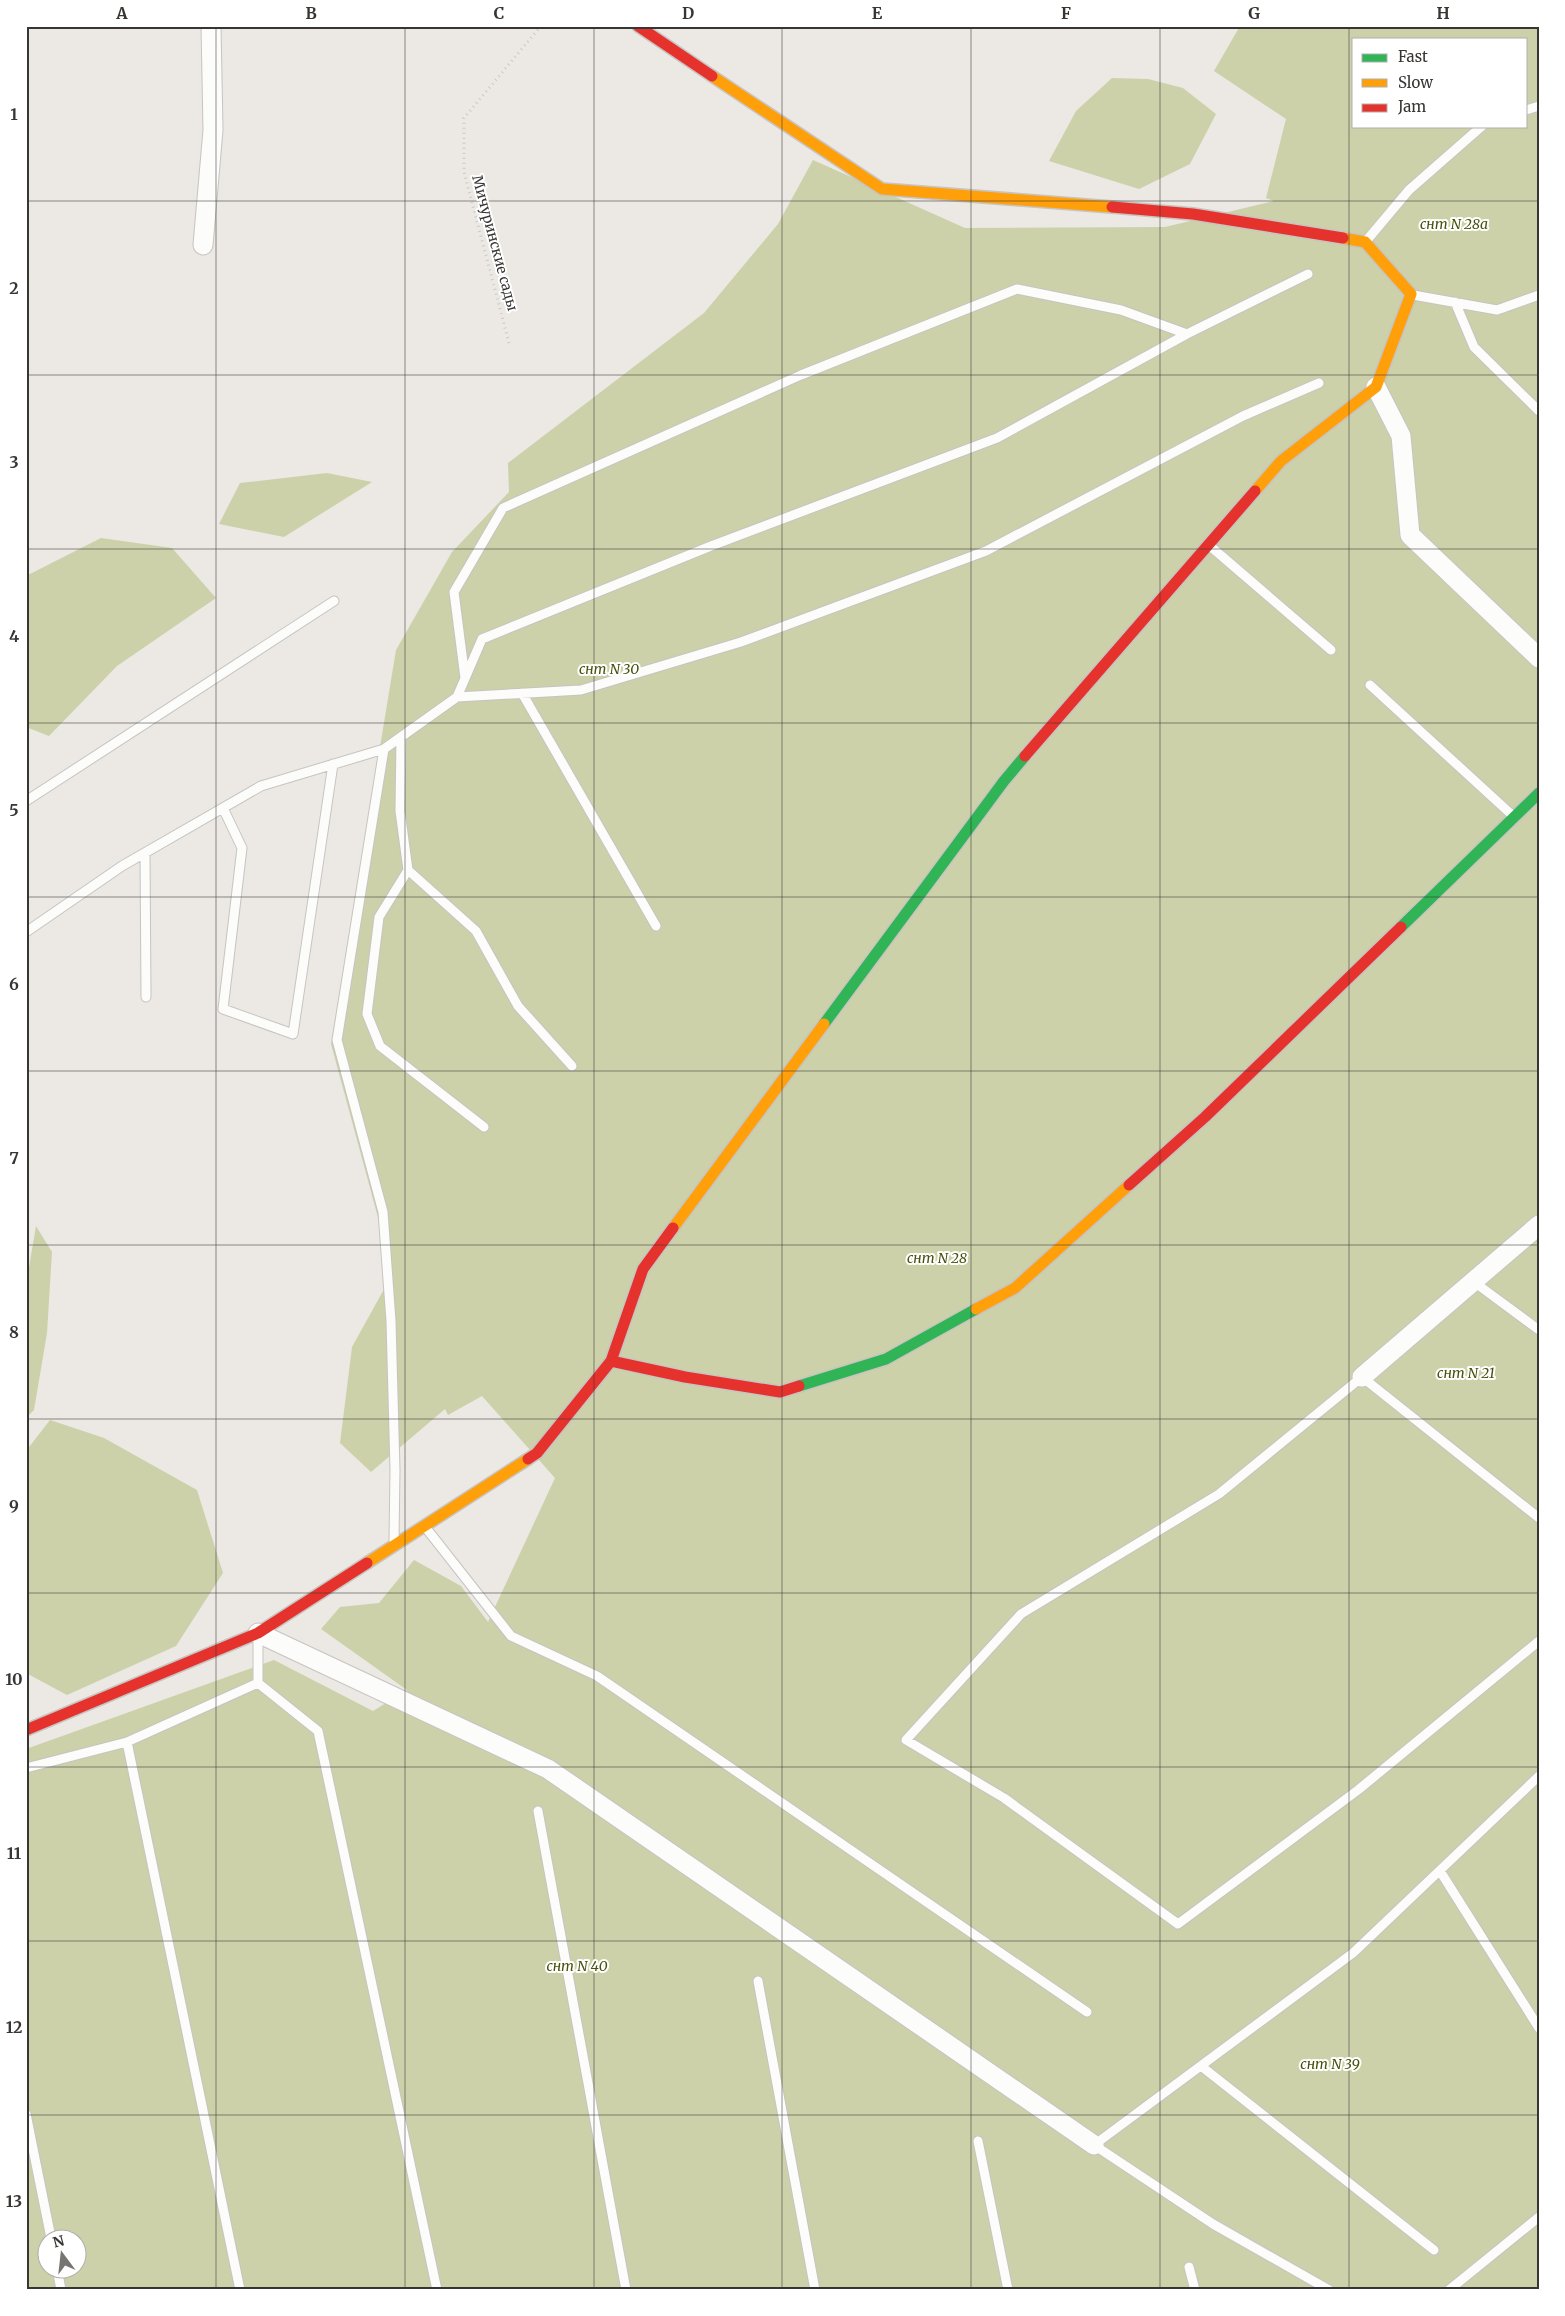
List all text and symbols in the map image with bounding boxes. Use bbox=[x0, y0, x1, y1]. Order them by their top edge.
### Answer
text: A bbox=[115, 3, 128, 23]
text: B bbox=[305, 3, 317, 23]
text: C bbox=[494, 3, 504, 23]
text: D bbox=[682, 3, 694, 23]
text: E bbox=[872, 3, 883, 23]
text: F bbox=[1061, 3, 1071, 23]
text: G bbox=[1248, 3, 1260, 23]
text: H bbox=[1436, 3, 1450, 23]
legend bbox=[1352, 38, 1528, 128]
text: Fast bbox=[1398, 47, 1428, 66]
text: Slow bbox=[1398, 73, 1433, 92]
text: Jam bbox=[1397, 97, 1426, 116]
text: 1 bbox=[10, 104, 18, 124]
street label: Мичуринские сады bbox=[468, 173, 522, 313]
park label: снт N 28а bbox=[1420, 215, 1488, 233]
text: 2 bbox=[9, 278, 19, 298]
text: 3 bbox=[9, 452, 19, 472]
text: 4 bbox=[9, 626, 19, 646]
park label: снт N 30 bbox=[579, 660, 639, 678]
text: 5 bbox=[9, 800, 19, 820]
text: 6 bbox=[9, 974, 19, 994]
text: 7 bbox=[9, 1148, 19, 1168]
park label: снт N 28 bbox=[907, 1249, 967, 1267]
text: 8 bbox=[9, 1322, 19, 1342]
park label: снт N 21 bbox=[1437, 1364, 1495, 1382]
text: 9 bbox=[9, 1496, 19, 1516]
text: 10 bbox=[5, 1669, 23, 1689]
text: 11 bbox=[7, 1843, 22, 1863]
park label: снт N 40 bbox=[546, 1957, 608, 1975]
text: 12 bbox=[6, 2017, 22, 2037]
park label: снт N 39 bbox=[1300, 2055, 1360, 2073]
text: 13 bbox=[6, 2191, 22, 2211]
north arrow bbox=[38, 2228, 88, 2278]
text: N bbox=[51, 2231, 66, 2252]

